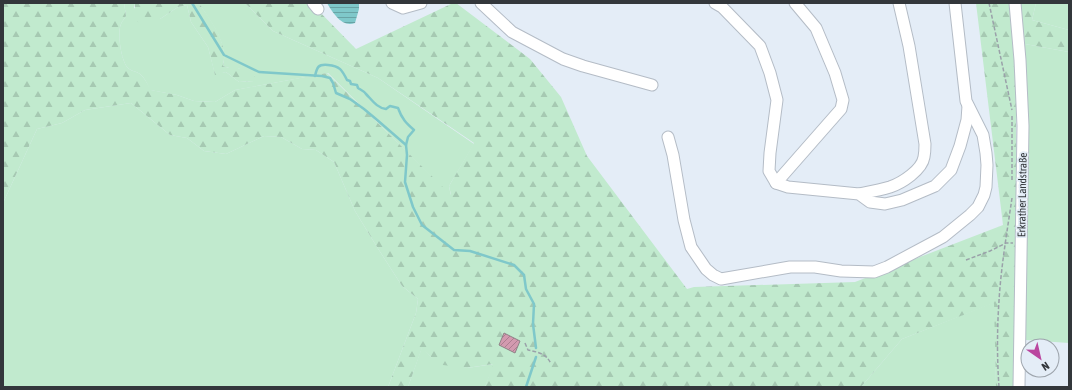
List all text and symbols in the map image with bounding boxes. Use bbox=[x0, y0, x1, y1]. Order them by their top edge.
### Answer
street label: Erkrather Landstraße bbox=[1015, 153, 1029, 237]
north arrow bbox=[1020, 338, 1060, 378]
text: N bbox=[1040, 359, 1052, 373]

